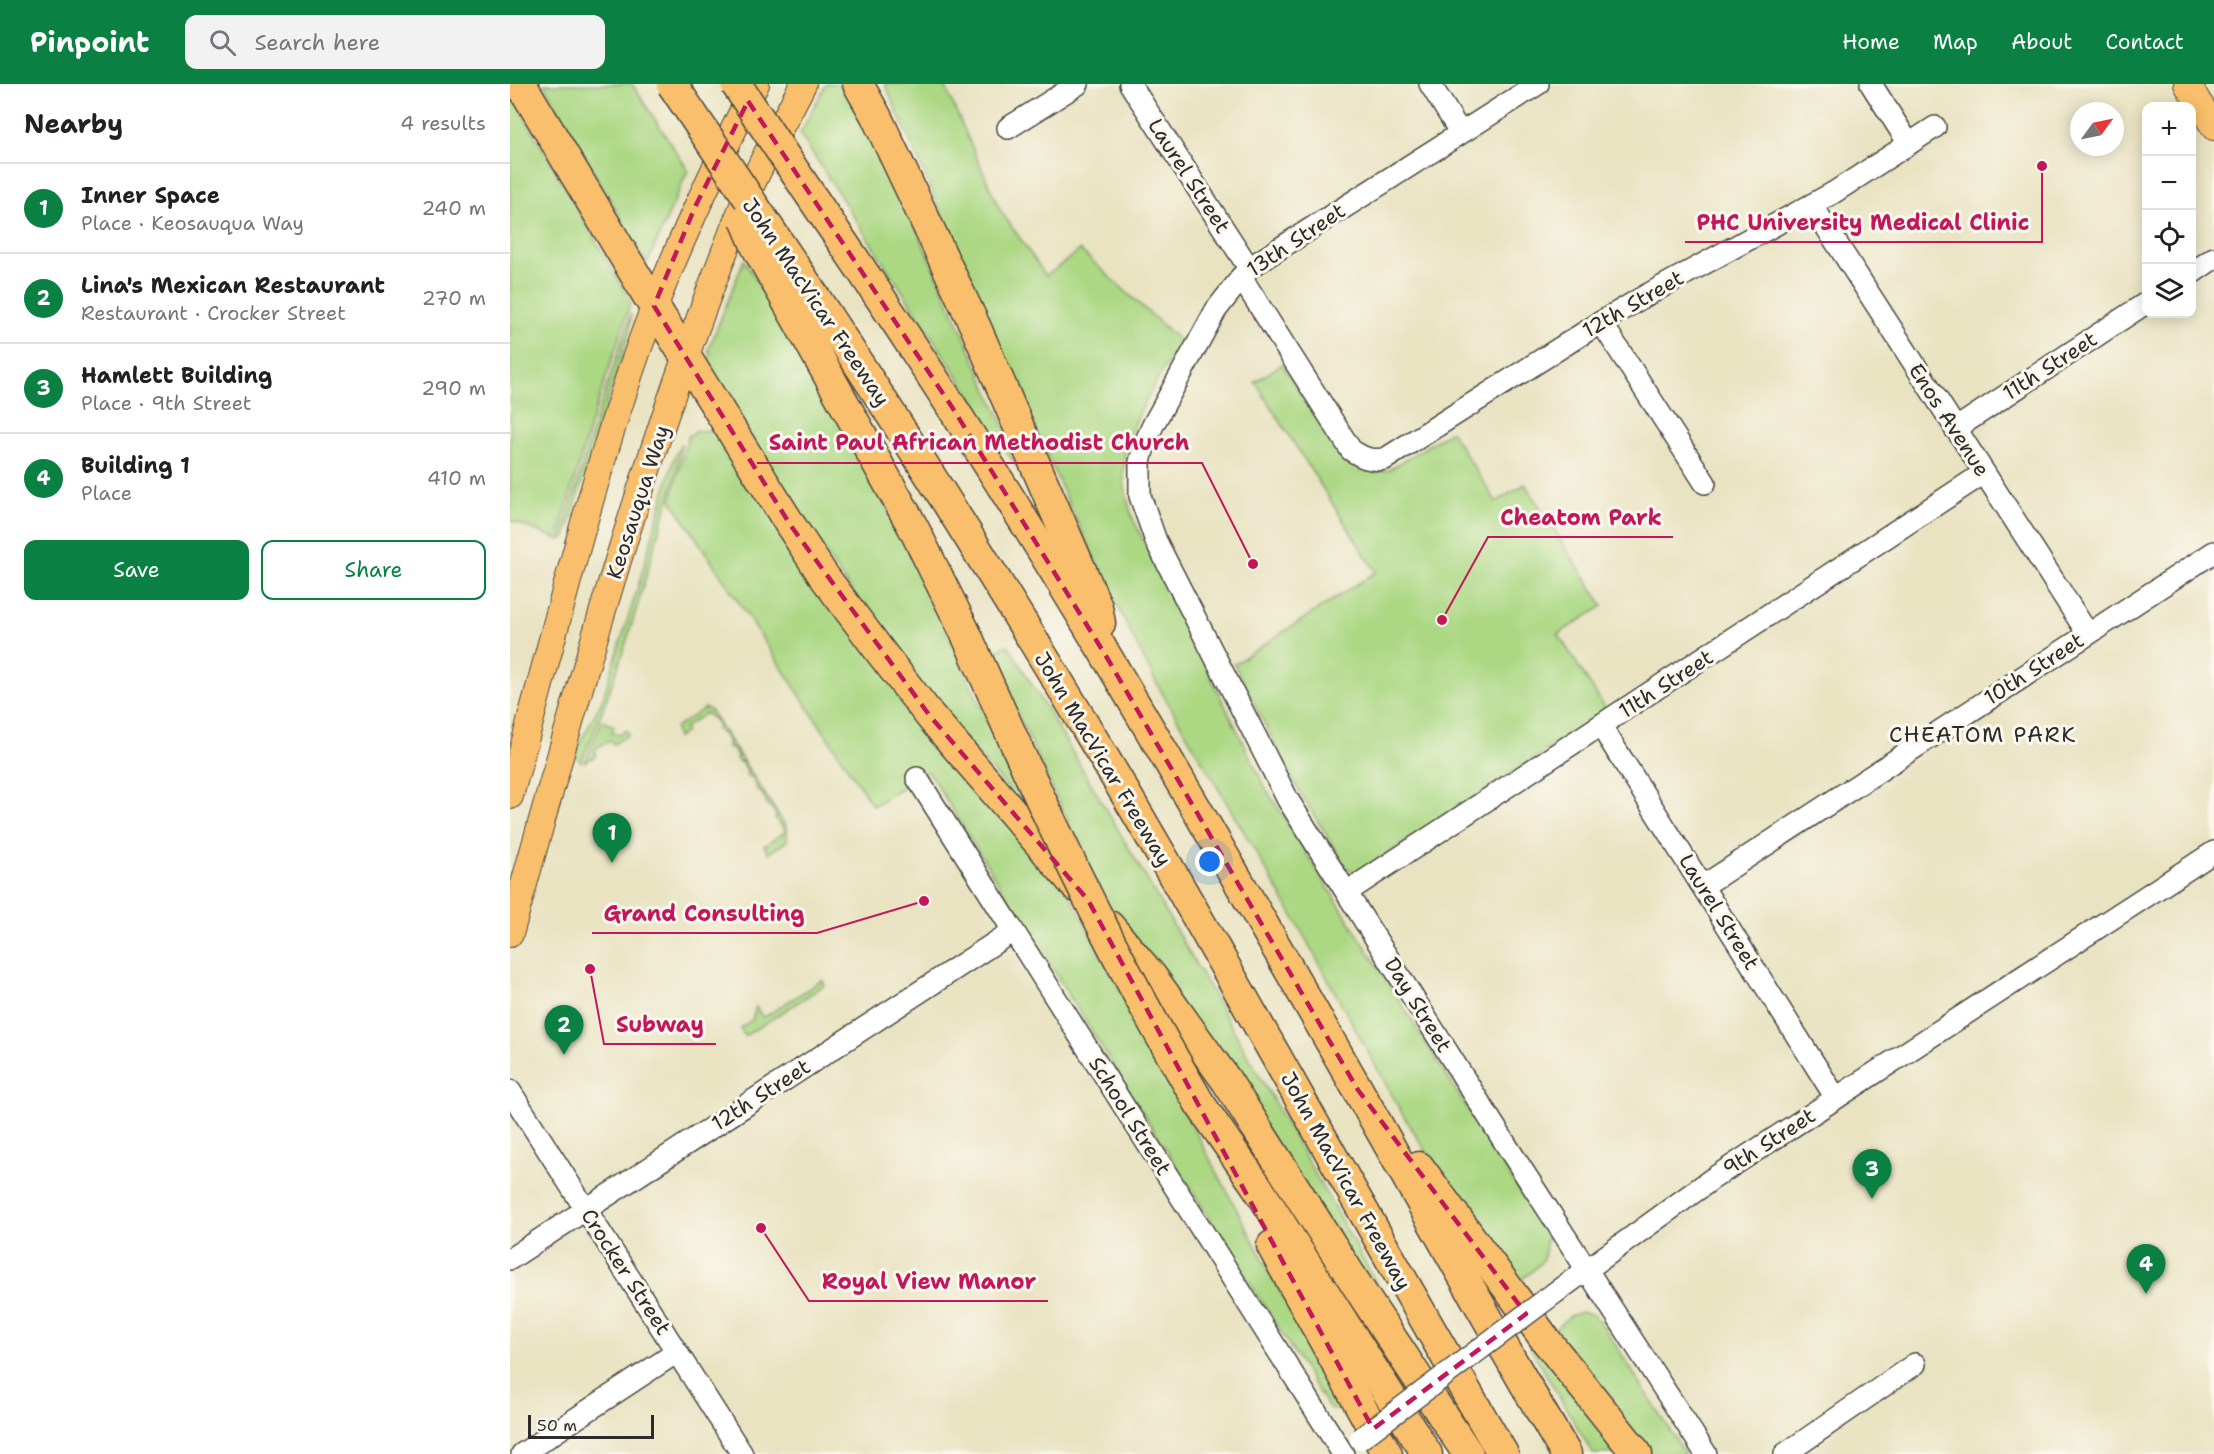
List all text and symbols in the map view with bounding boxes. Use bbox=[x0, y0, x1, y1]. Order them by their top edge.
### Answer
search box bbox=[185, 15, 605, 69]
text: Pinpoint bbox=[30, 23, 149, 61]
icon: search bbox=[206, 26, 239, 59]
text: Search here bbox=[254, 28, 380, 57]
text: Home bbox=[1842, 28, 1900, 56]
text: Map bbox=[1933, 28, 1978, 56]
text: About bbox=[2011, 28, 2072, 56]
text: Contact bbox=[2105, 28, 2184, 56]
north arrow bbox=[2070, 102, 2124, 156]
map controls bbox=[2142, 102, 2196, 318]
button: + bbox=[2142, 102, 2196, 156]
text: Nearby bbox=[24, 106, 123, 141]
text: 4 results bbox=[400, 110, 486, 136]
street label: Laurel Street bbox=[1141, 113, 1237, 239]
button: − bbox=[2142, 156, 2196, 210]
text: Inner Space bbox=[81, 181, 220, 210]
street label: John MacVicar Freeway bbox=[736, 192, 896, 412]
text: 1 bbox=[39, 195, 48, 221]
text: 240 m bbox=[421, 195, 486, 221]
street label: 13th Street bbox=[1241, 197, 1351, 283]
callout: PHC University Medical Clinic bbox=[1685, 202, 2042, 242]
text: PHC University Medical Clinic bbox=[1697, 208, 2029, 237]
text: Place · Keosauqua Way bbox=[81, 210, 304, 236]
button: locate bbox=[2142, 210, 2196, 264]
street label: 12th Street bbox=[1577, 264, 1689, 344]
button: layers bbox=[2142, 264, 2196, 318]
text: Lina's Mexican Restaurant bbox=[81, 271, 385, 300]
text: 2 bbox=[37, 285, 51, 311]
text: 270 m bbox=[422, 285, 486, 311]
text: Restaurant · Crocker Street bbox=[81, 300, 346, 326]
street label: 11th Street bbox=[1997, 325, 2103, 407]
street label: Enos Avenue bbox=[1902, 358, 1996, 482]
text: Hamlett Building bbox=[81, 361, 272, 390]
text: 3 bbox=[37, 375, 51, 401]
text: 290 m bbox=[421, 375, 486, 401]
text: Place · 9th Street bbox=[81, 390, 251, 416]
street label: Keosauqua Way bbox=[600, 421, 676, 583]
callout: Saint Paul African Methodist Church bbox=[757, 423, 1202, 463]
text: Saint Paul African Methodist Church bbox=[769, 428, 1190, 457]
text: Building 1 bbox=[81, 451, 190, 480]
text: 4 bbox=[37, 465, 51, 491]
text: 410 m bbox=[427, 465, 486, 491]
text: Place bbox=[81, 480, 132, 506]
callout: Cheatom Park bbox=[1488, 497, 1673, 537]
text: Cheatom Park bbox=[1500, 503, 1662, 532]
button: Save bbox=[24, 540, 249, 600]
button: Share bbox=[261, 540, 486, 600]
street label: 10th Street bbox=[1979, 626, 2089, 712]
street label: 11th Street bbox=[1613, 643, 1719, 725]
street label: John MacVicar Freeway bbox=[1028, 647, 1178, 871]
district label: CHEATOM PARK bbox=[1889, 720, 2077, 749]
pin: 1 bbox=[592, 814, 632, 863]
your location bbox=[1195, 847, 1224, 876]
street label: Laurel Street bbox=[1672, 849, 1766, 975]
callout: Grand Consulting bbox=[592, 893, 817, 933]
text: Grand Consulting bbox=[603, 899, 805, 928]
street label: Day Street bbox=[1378, 952, 1458, 1058]
callout: Subway bbox=[604, 1004, 716, 1044]
pin: 2 bbox=[544, 1006, 584, 1055]
text: Subway bbox=[616, 1010, 704, 1039]
street label: School Street bbox=[1082, 1051, 1178, 1181]
street label: 12th Street bbox=[706, 1053, 816, 1137]
street label: John MacVicar Freeway bbox=[1274, 1067, 1418, 1295]
street label: 9th Street bbox=[1717, 1102, 1821, 1182]
pin: 3 bbox=[1852, 1150, 1892, 1199]
street label: Crocker Street bbox=[575, 1203, 677, 1341]
pin: 4 bbox=[2126, 1244, 2166, 1294]
callout: Royal View Manor bbox=[809, 1261, 1048, 1301]
text: Royal View Manor bbox=[822, 1267, 1036, 1296]
scale bar bbox=[528, 1412, 654, 1440]
text: 50 m bbox=[537, 1415, 577, 1436]

